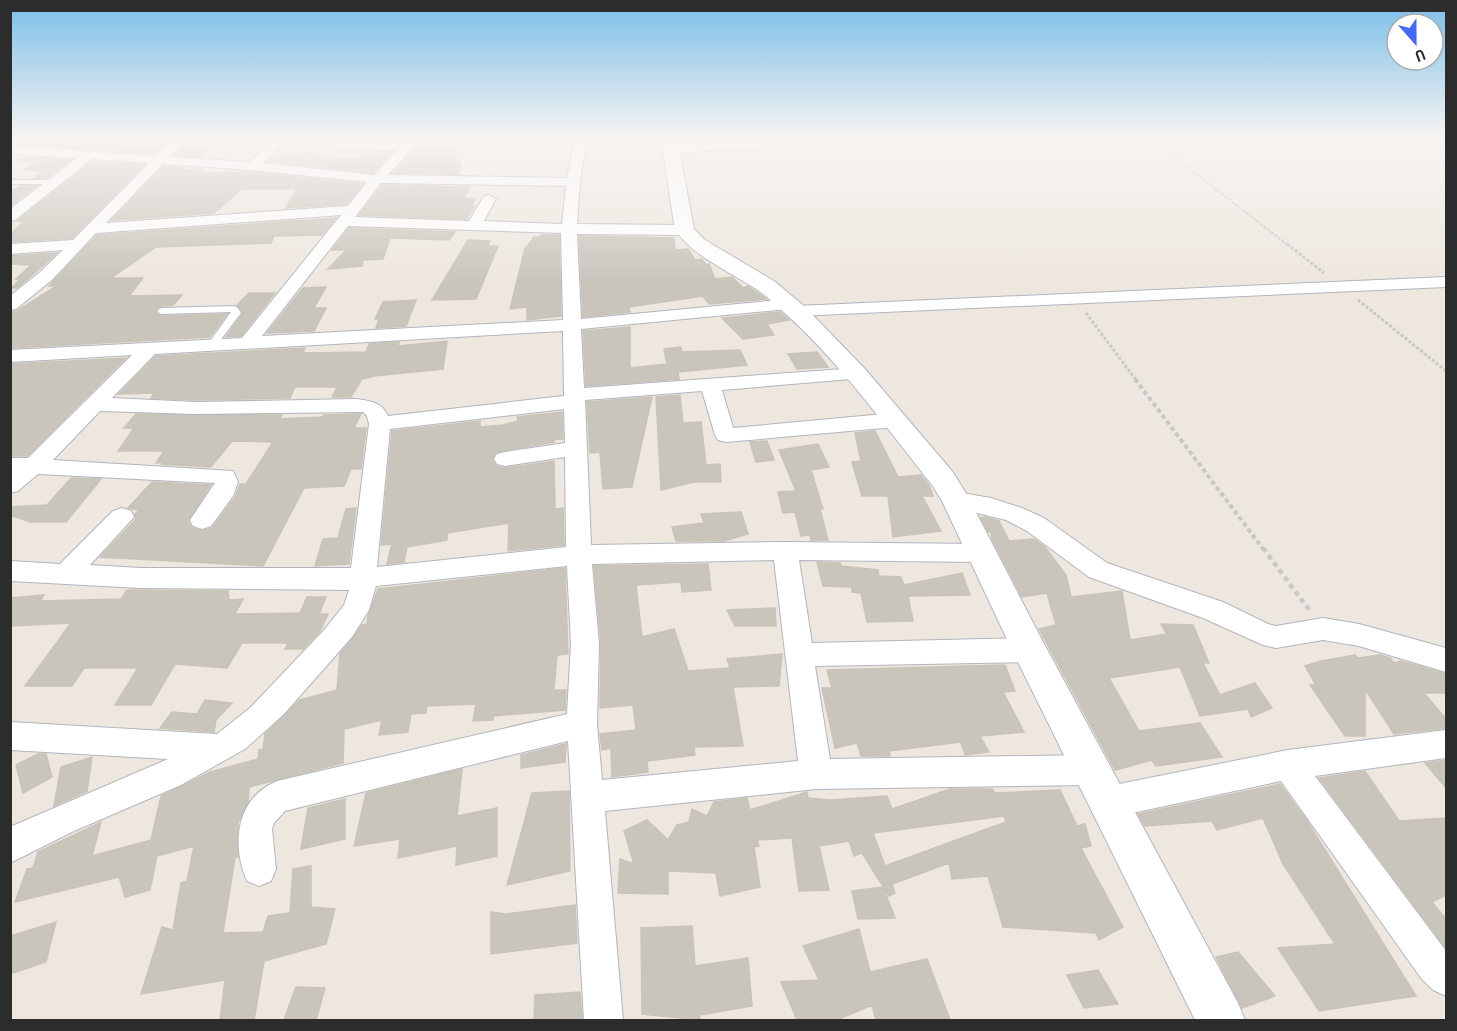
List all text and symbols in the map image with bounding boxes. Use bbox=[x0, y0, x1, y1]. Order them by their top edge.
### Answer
north arrow bbox=[1385, 12, 1445, 72]
text: U bbox=[1412, 44, 1429, 68]

